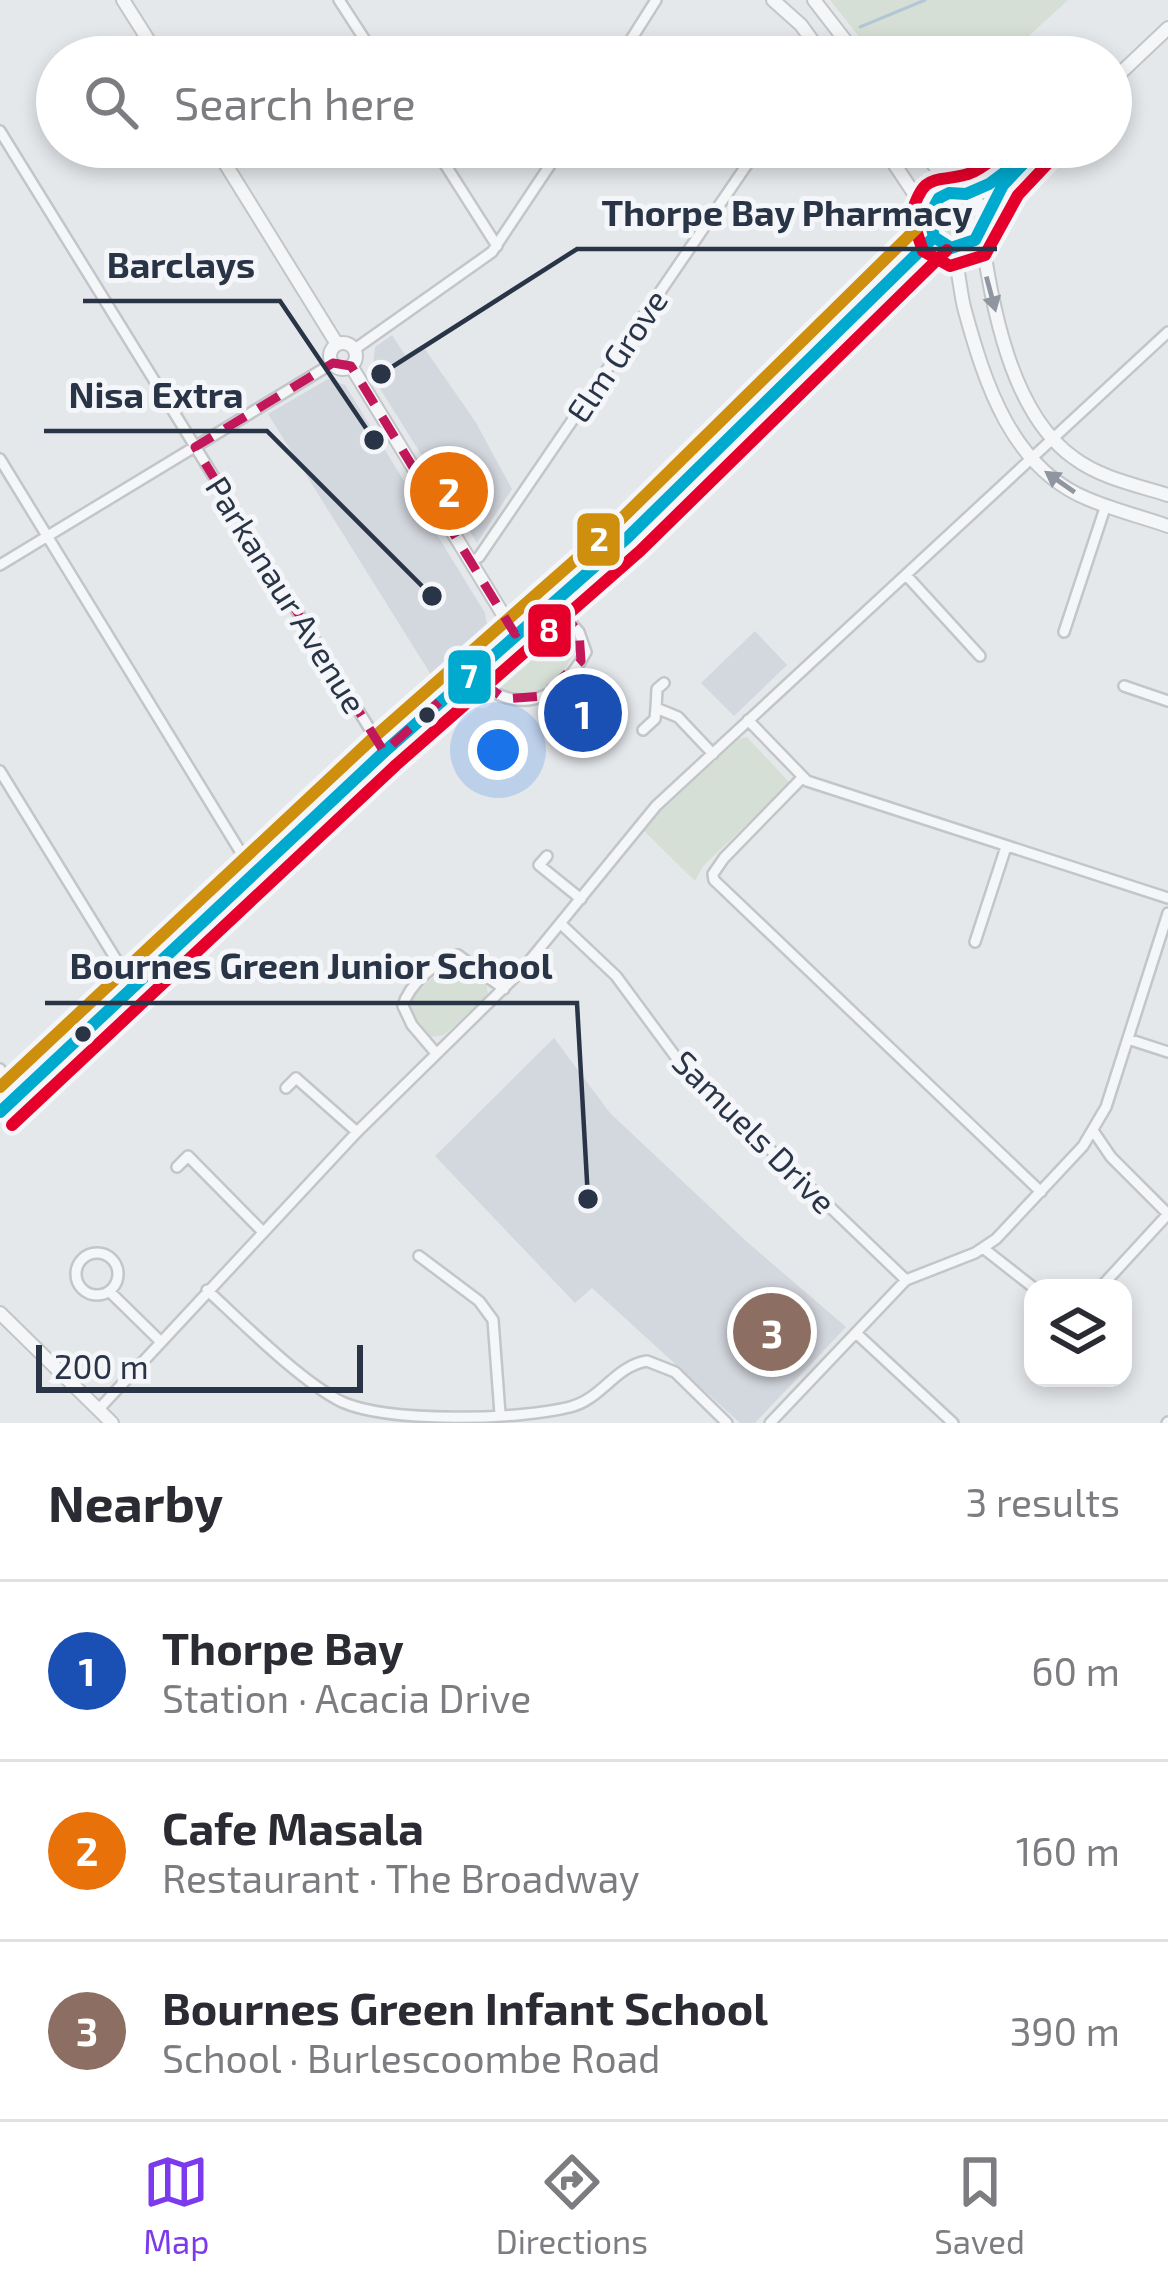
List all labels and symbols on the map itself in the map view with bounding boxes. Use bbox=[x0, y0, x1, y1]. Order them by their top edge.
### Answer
callout: Thorpe Bay Pharmacy bbox=[577, 177, 997, 249]
text: Thorpe Bay Pharmacy bbox=[601, 190, 973, 234]
callout: Barclays bbox=[83, 229, 280, 301]
text: Barclays bbox=[107, 242, 255, 286]
one-way arrow bbox=[983, 277, 1001, 313]
street label: Elm Grove bbox=[557, 281, 675, 429]
callout: Nisa Extra bbox=[44, 359, 267, 431]
text: Nisa Extra bbox=[68, 372, 244, 415]
pin: 2 bbox=[410, 446, 488, 536]
street label: Parkanaur Avenue bbox=[198, 469, 376, 720]
one-way arrow bbox=[1044, 471, 1076, 494]
line badge: 2 bbox=[575, 511, 622, 568]
text: 2 bbox=[589, 518, 609, 558]
line badge: 8 bbox=[526, 602, 573, 659]
text: 8 bbox=[539, 609, 559, 649]
line badge: 7 bbox=[446, 648, 493, 706]
text: 7 bbox=[460, 655, 478, 695]
pin: 1 bbox=[544, 668, 622, 758]
unlabelled marker bbox=[416, 704, 438, 726]
your location bbox=[468, 720, 528, 780]
callout: Bournes Green Junior School bbox=[45, 931, 577, 1003]
text: Bournes Green Junior School bbox=[70, 943, 553, 986]
unlabelled marker bbox=[72, 1023, 94, 1045]
street label: Samuels Drive bbox=[665, 1041, 845, 1221]
pin: 3 bbox=[733, 1287, 811, 1377]
scale bar bbox=[36, 1339, 363, 1392]

